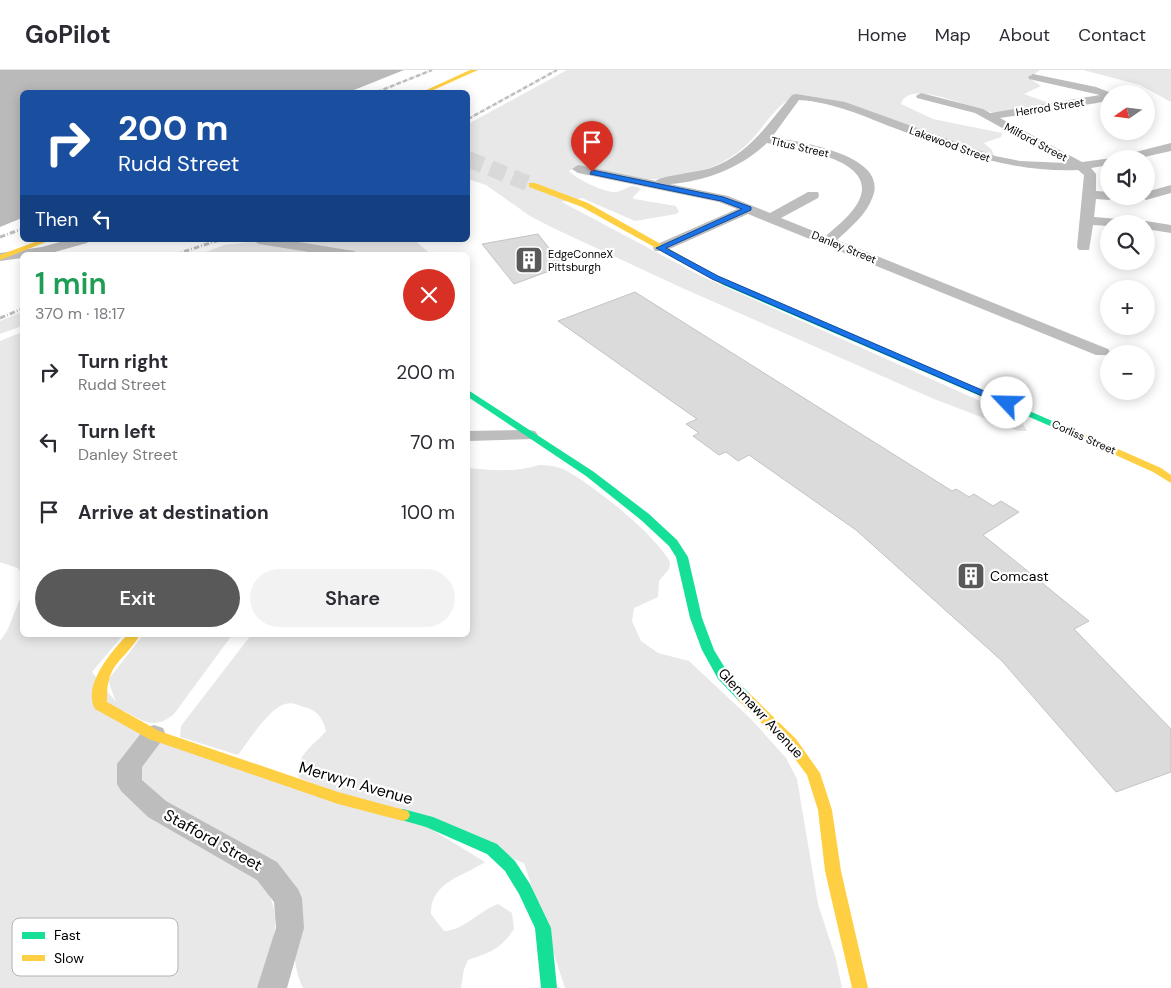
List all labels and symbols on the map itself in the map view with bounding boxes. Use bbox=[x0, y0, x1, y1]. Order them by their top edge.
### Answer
north arrow bbox=[1100, 85, 1155, 140]
street label: Herrod Street bbox=[1015, 95, 1085, 119]
street label: Milford Street bbox=[1002, 120, 1070, 164]
pin bbox=[571, 121, 613, 172]
street label: Lakewood Street bbox=[908, 123, 992, 165]
street label: Titus Street bbox=[770, 134, 830, 160]
street label: Danley Street bbox=[810, 228, 878, 266]
building icon: EdgeConneX Pittsburgh bbox=[514, 245, 544, 275]
place label: EdgeConneX Pittsburgh bbox=[548, 247, 614, 274]
position arrow bbox=[980, 376, 1032, 428]
street label: Corliss Street bbox=[1050, 417, 1118, 457]
building icon: Comcast bbox=[956, 561, 986, 591]
place label: Comcast bbox=[990, 567, 1049, 585]
street label: Glenmawr Avenue bbox=[715, 664, 807, 762]
street label: Merwyn Avenue bbox=[297, 757, 415, 809]
street label: Stafford Street bbox=[160, 804, 266, 876]
legend bbox=[12, 918, 178, 976]
text: Fast bbox=[54, 926, 81, 944]
text: Slow bbox=[54, 949, 84, 967]

